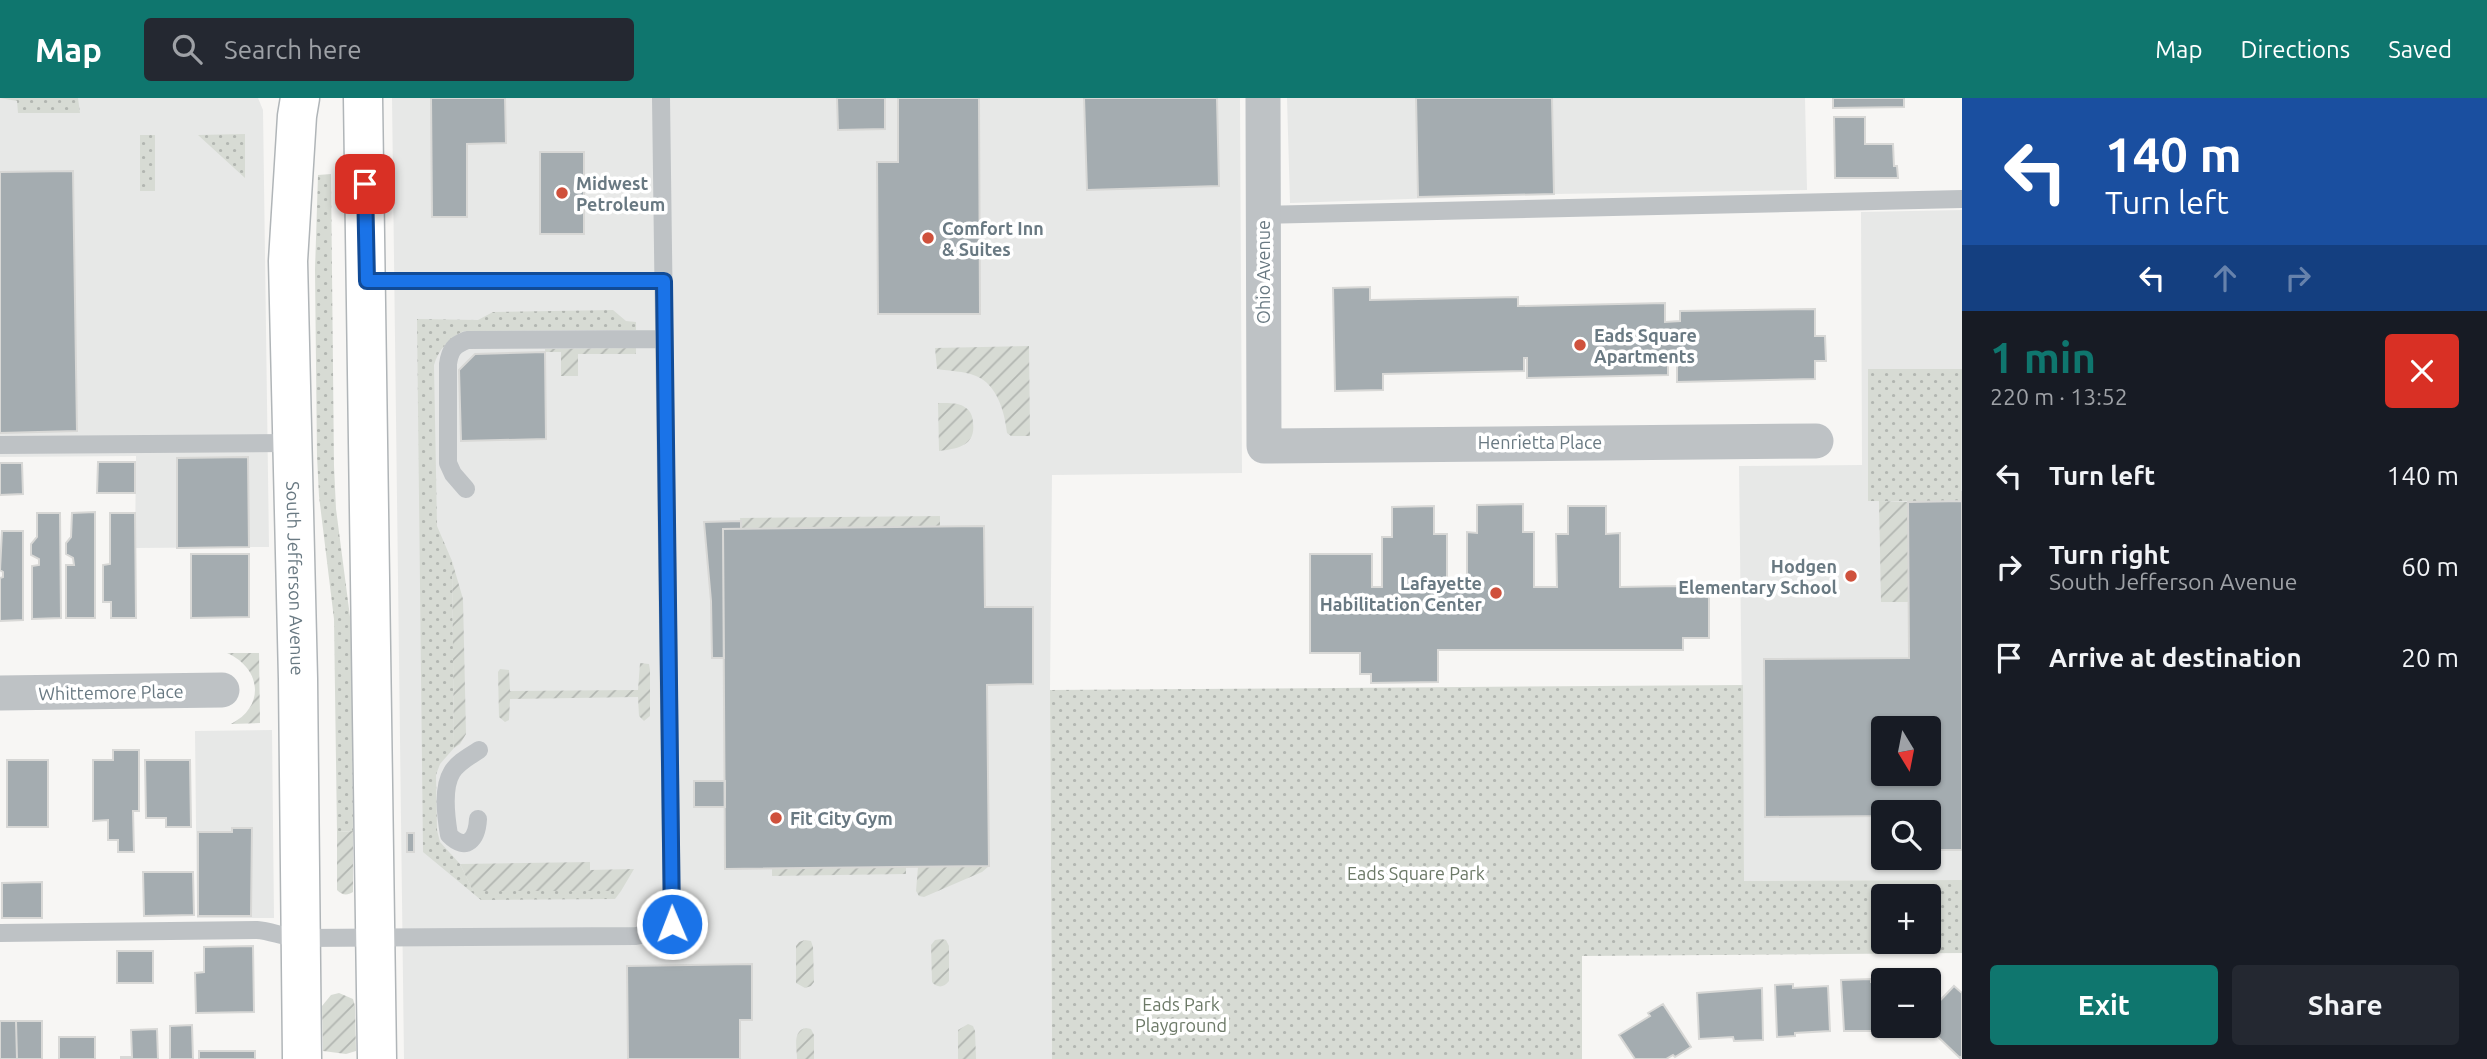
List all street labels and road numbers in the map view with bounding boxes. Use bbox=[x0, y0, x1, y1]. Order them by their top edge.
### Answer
street label: Ohio Avenue bbox=[1253, 220, 1273, 324]
street label: Henrietta Place bbox=[1478, 432, 1602, 452]
street label: South Jefferson Avenue bbox=[283, 481, 308, 676]
street label: Whittemore Place bbox=[38, 681, 184, 703]

